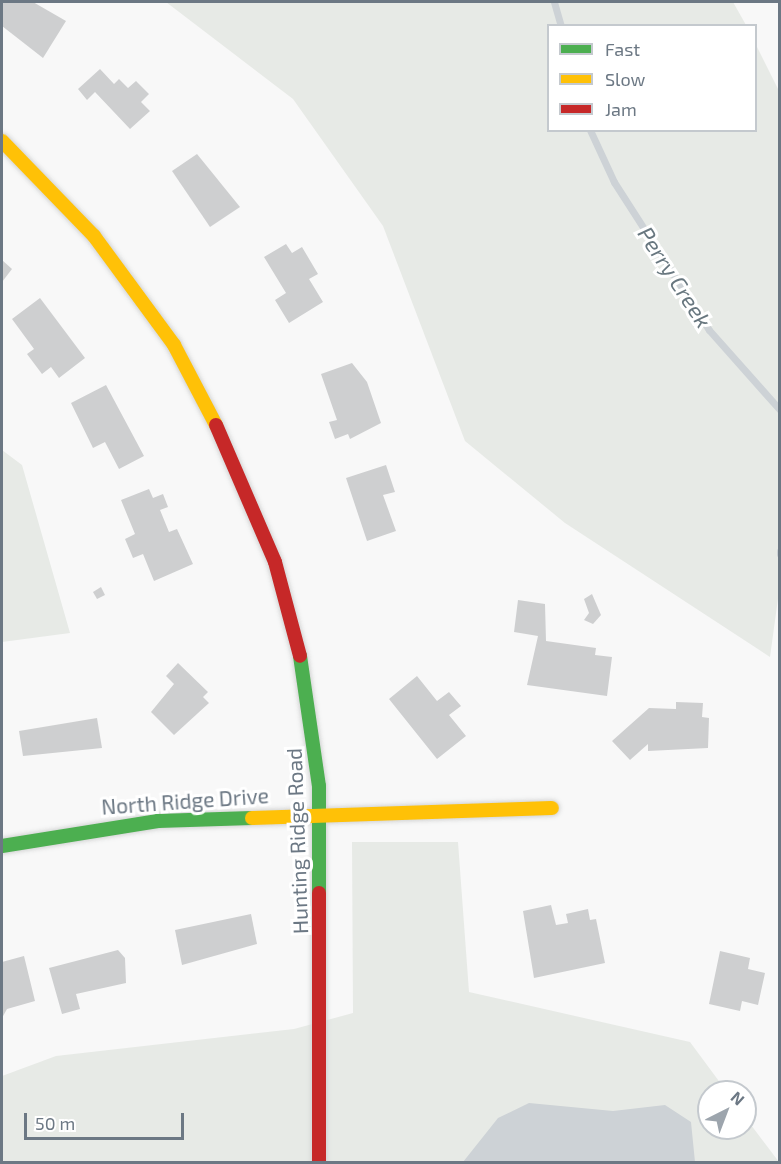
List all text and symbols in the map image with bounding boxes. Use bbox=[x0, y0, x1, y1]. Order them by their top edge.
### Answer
legend bbox=[547, 24, 757, 132]
text: Fast bbox=[605, 38, 640, 60]
text: Slow bbox=[605, 68, 645, 90]
text: Jam bbox=[605, 98, 637, 120]
water label: Perry Creek bbox=[633, 222, 717, 332]
street label: Hunting Ridge Road bbox=[281, 748, 313, 934]
street label: North Ridge Drive bbox=[100, 783, 270, 819]
north arrow bbox=[697, 1080, 757, 1140]
text: N bbox=[727, 1087, 749, 1109]
scale bar bbox=[27, 1101, 188, 1139]
text: 50 m bbox=[35, 1112, 75, 1134]

